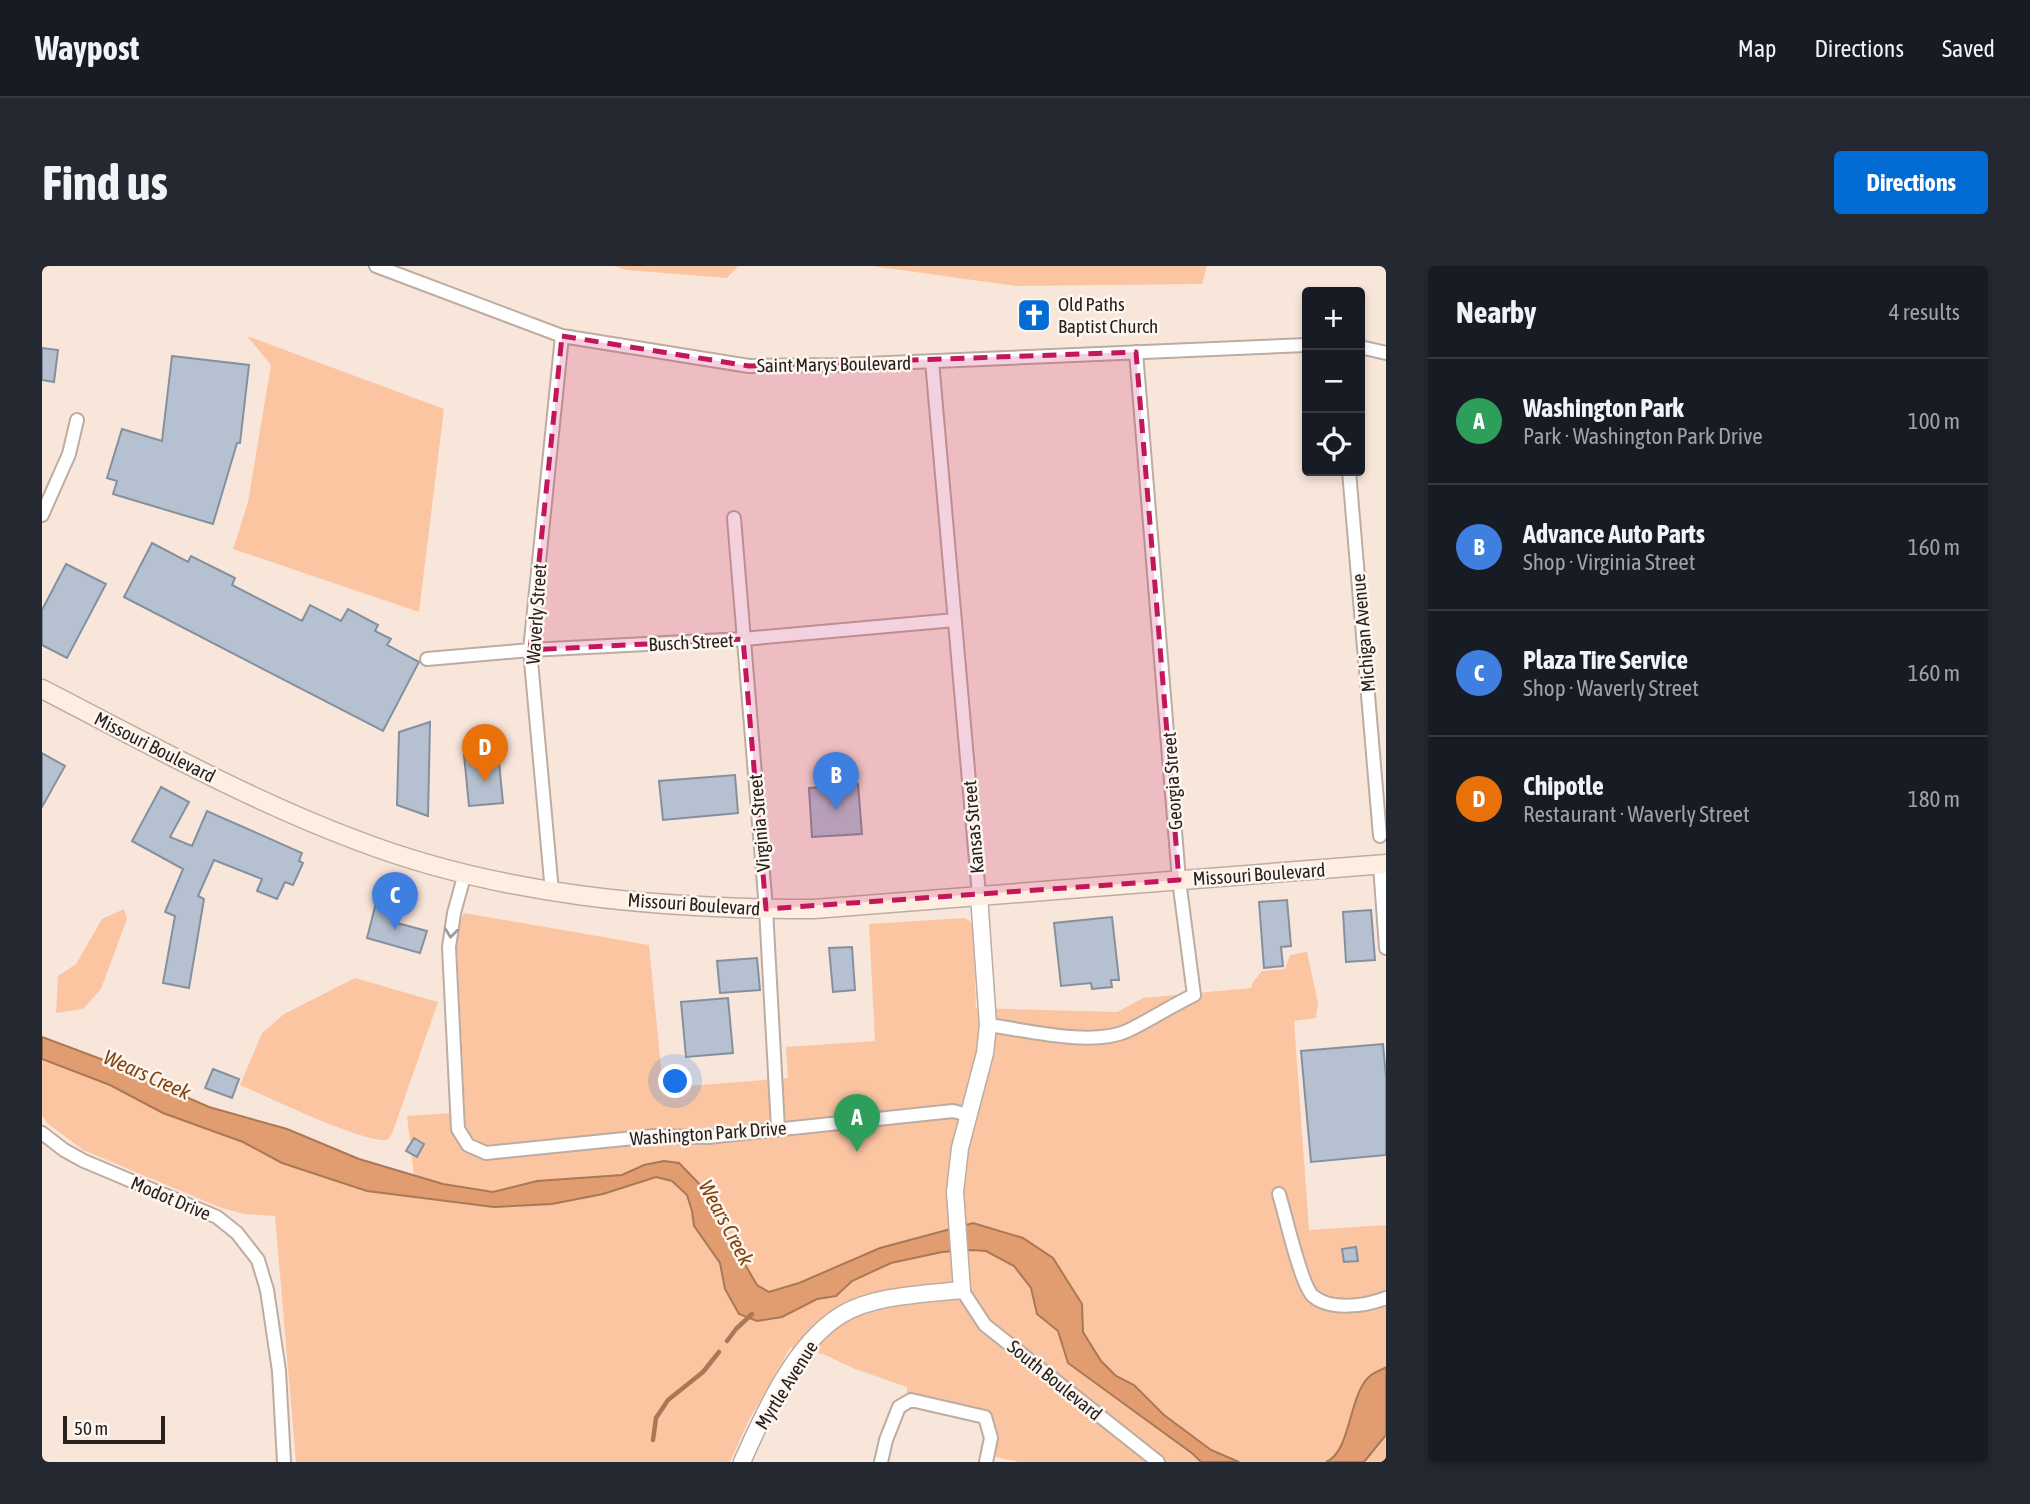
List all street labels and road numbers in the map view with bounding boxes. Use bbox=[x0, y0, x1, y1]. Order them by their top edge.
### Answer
street label: Saint Marys Boulevard bbox=[757, 352, 911, 376]
street label: Waverly Street bbox=[522, 563, 550, 665]
street label: Michigan Avenue bbox=[1347, 573, 1379, 693]
street label: Busch Street bbox=[648, 629, 734, 655]
street label: Missouri Boulevard bbox=[91, 707, 219, 787]
street label: Georgia Street bbox=[1158, 731, 1186, 831]
street label: Virginia Street bbox=[744, 773, 774, 873]
street label: Kansas Street bbox=[958, 779, 988, 875]
street label: Missouri Boulevard bbox=[1192, 858, 1326, 890]
street label: Missouri Boulevard bbox=[627, 888, 761, 920]
street label: Washington Park Drive bbox=[629, 1117, 787, 1149]
street label: Modot Drive bbox=[128, 1171, 214, 1225]
street label: South Boulevard bbox=[1003, 1335, 1107, 1425]
street label: Myrtle Avenue bbox=[750, 1337, 822, 1433]

